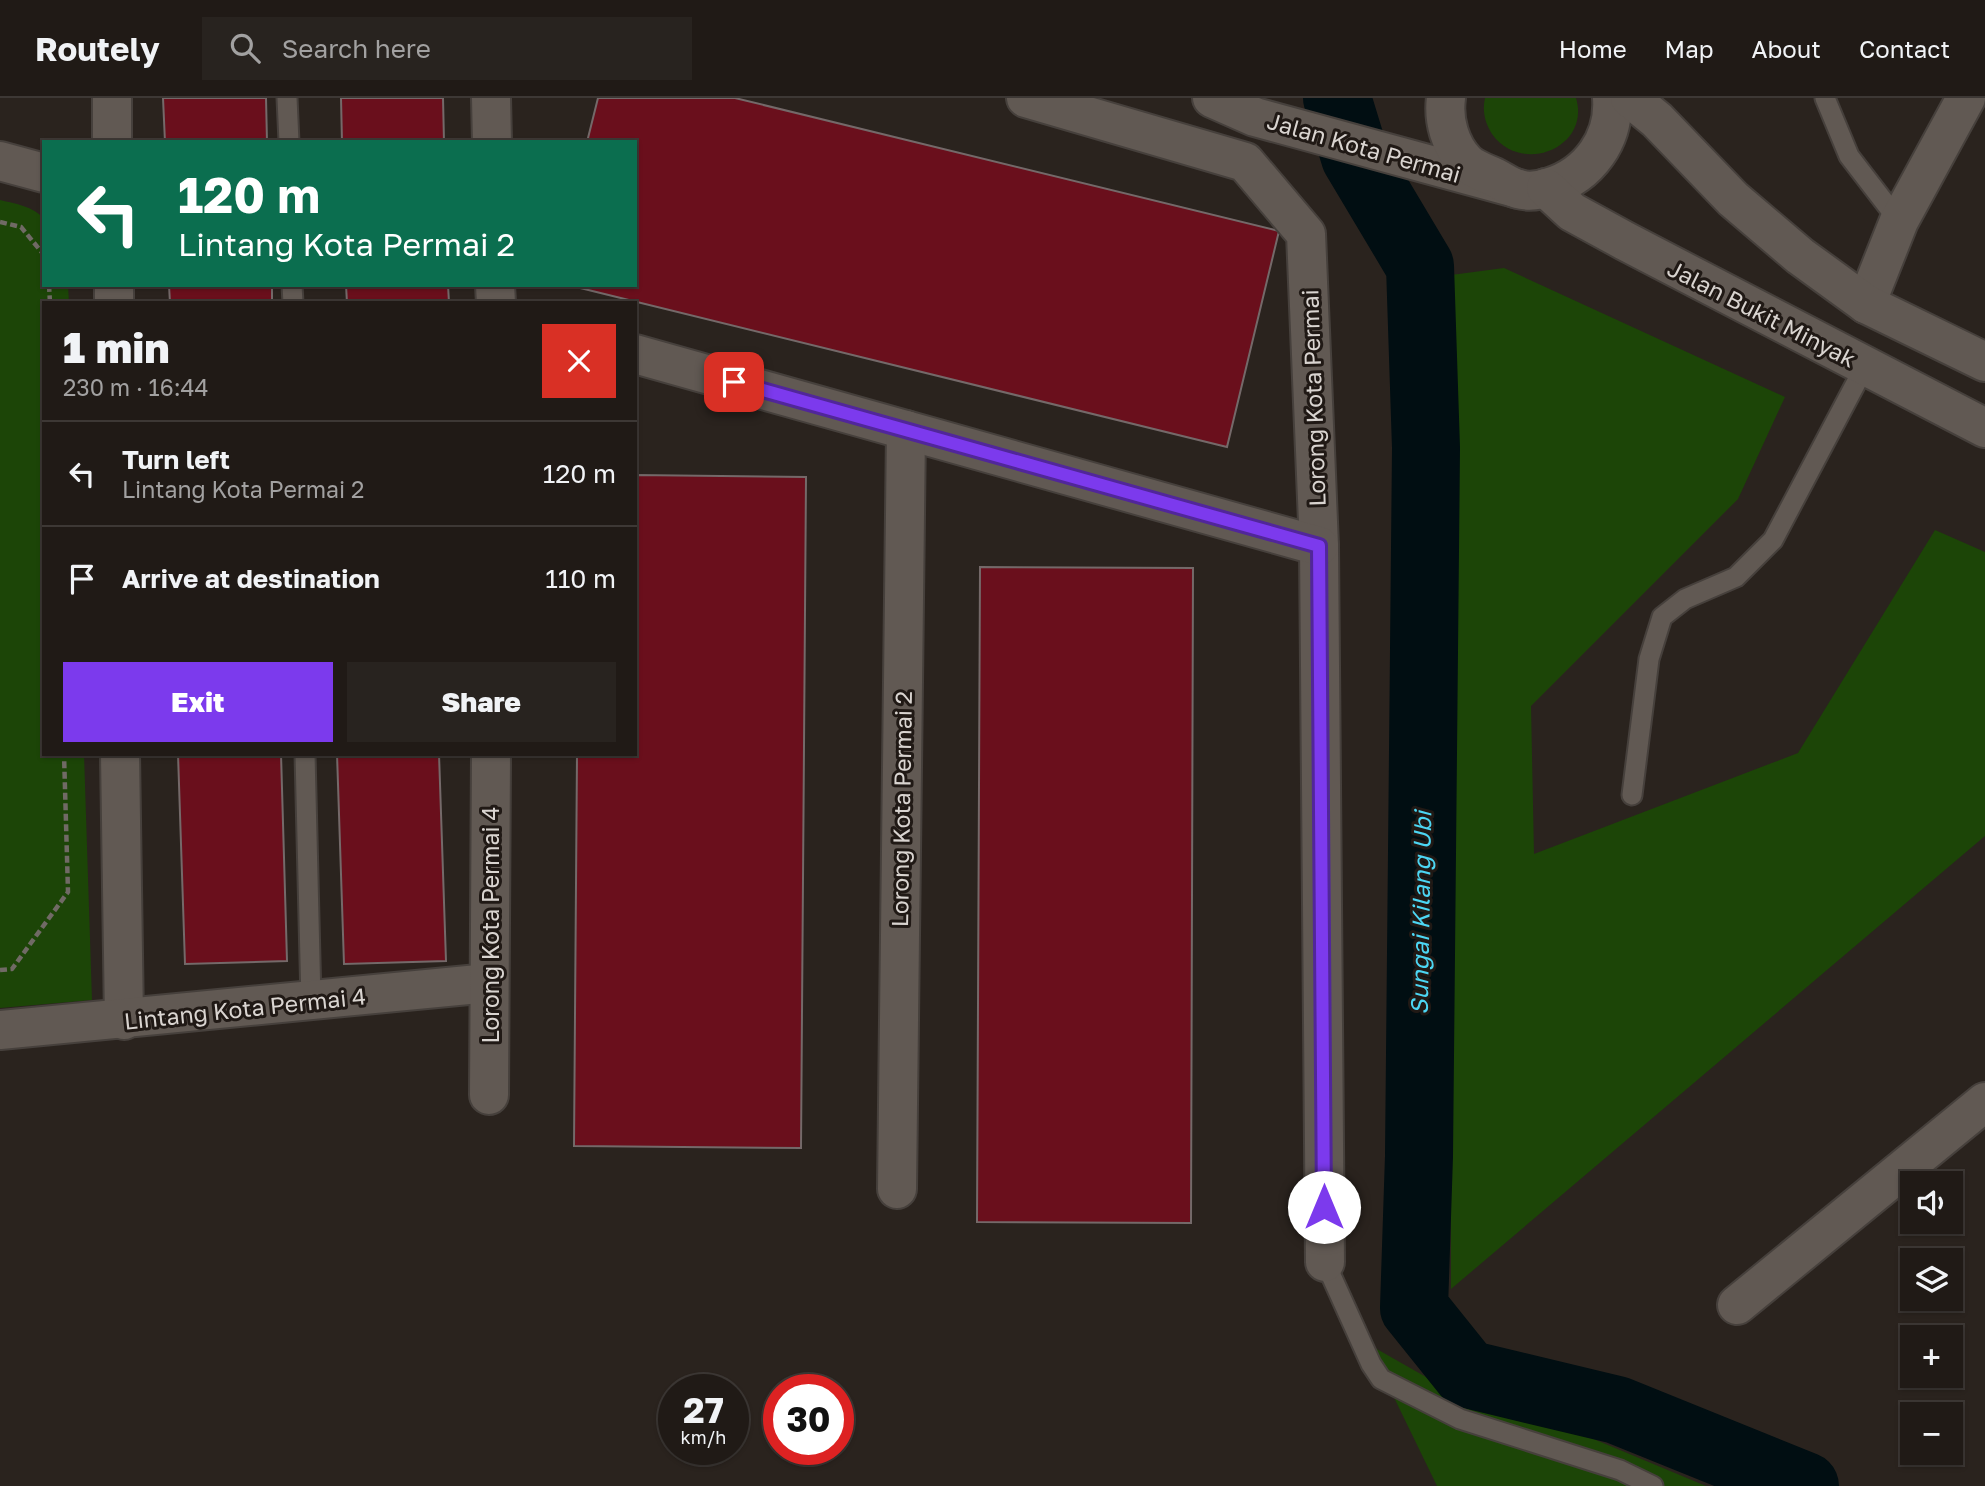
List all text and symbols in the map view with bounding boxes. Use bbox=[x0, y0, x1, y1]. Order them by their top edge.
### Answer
search box bbox=[202, 17, 692, 80]
text: Routely bbox=[35, 29, 160, 68]
icon: search bbox=[226, 29, 264, 67]
text: Search here bbox=[282, 33, 431, 64]
text: Home bbox=[1559, 34, 1627, 63]
text: Map bbox=[1665, 34, 1714, 63]
text: About bbox=[1752, 34, 1821, 63]
text: Contact bbox=[1859, 34, 1950, 63]
street label: Jalan Kota Permai bbox=[1264, 106, 1464, 188]
text: 120 m bbox=[178, 165, 320, 224]
icon: left bbox=[63, 168, 154, 259]
text: Lintang Kota Permai 2 bbox=[178, 225, 515, 263]
street label: Jalan Bukit Minyak bbox=[1663, 253, 1861, 373]
street label: Lorong Kota Permai bbox=[1295, 289, 1331, 507]
text: 1 min bbox=[63, 322, 170, 372]
button: close bbox=[542, 324, 616, 398]
pin bbox=[704, 352, 764, 412]
icon: arrive bbox=[715, 363, 753, 401]
text: 230 m · 16:44 bbox=[63, 373, 209, 401]
text: Turn left bbox=[122, 444, 230, 475]
icon: left bbox=[63, 455, 101, 493]
text: 120 m bbox=[543, 458, 616, 489]
text: Lintang Kota Permai 2 bbox=[122, 475, 364, 503]
icon: arrive bbox=[63, 560, 101, 598]
text: Arrive at destination bbox=[122, 563, 380, 594]
text: 110 m bbox=[545, 563, 616, 594]
button: Exit bbox=[63, 662, 333, 742]
button: Share bbox=[347, 662, 616, 742]
street label: Lorong Kota Permai 2 bbox=[885, 691, 917, 927]
street label: Lorong Kota Permai 4 bbox=[476, 807, 504, 1043]
water label: Sungai Kilang Ubi bbox=[1404, 808, 1437, 1015]
street label: Lintang Kota Permai 4 bbox=[123, 981, 367, 1035]
position arrow bbox=[1287, 1170, 1361, 1244]
map controls bbox=[1900, 1171, 1963, 1465]
button: sound bbox=[1900, 1171, 1963, 1234]
button: layers bbox=[1900, 1248, 1963, 1311]
button: + bbox=[1900, 1325, 1963, 1388]
speed limit sign: 30 bbox=[763, 1374, 854, 1465]
text: 27 bbox=[683, 1389, 724, 1431]
button: − bbox=[1900, 1402, 1963, 1465]
text: km/h bbox=[681, 1426, 726, 1448]

